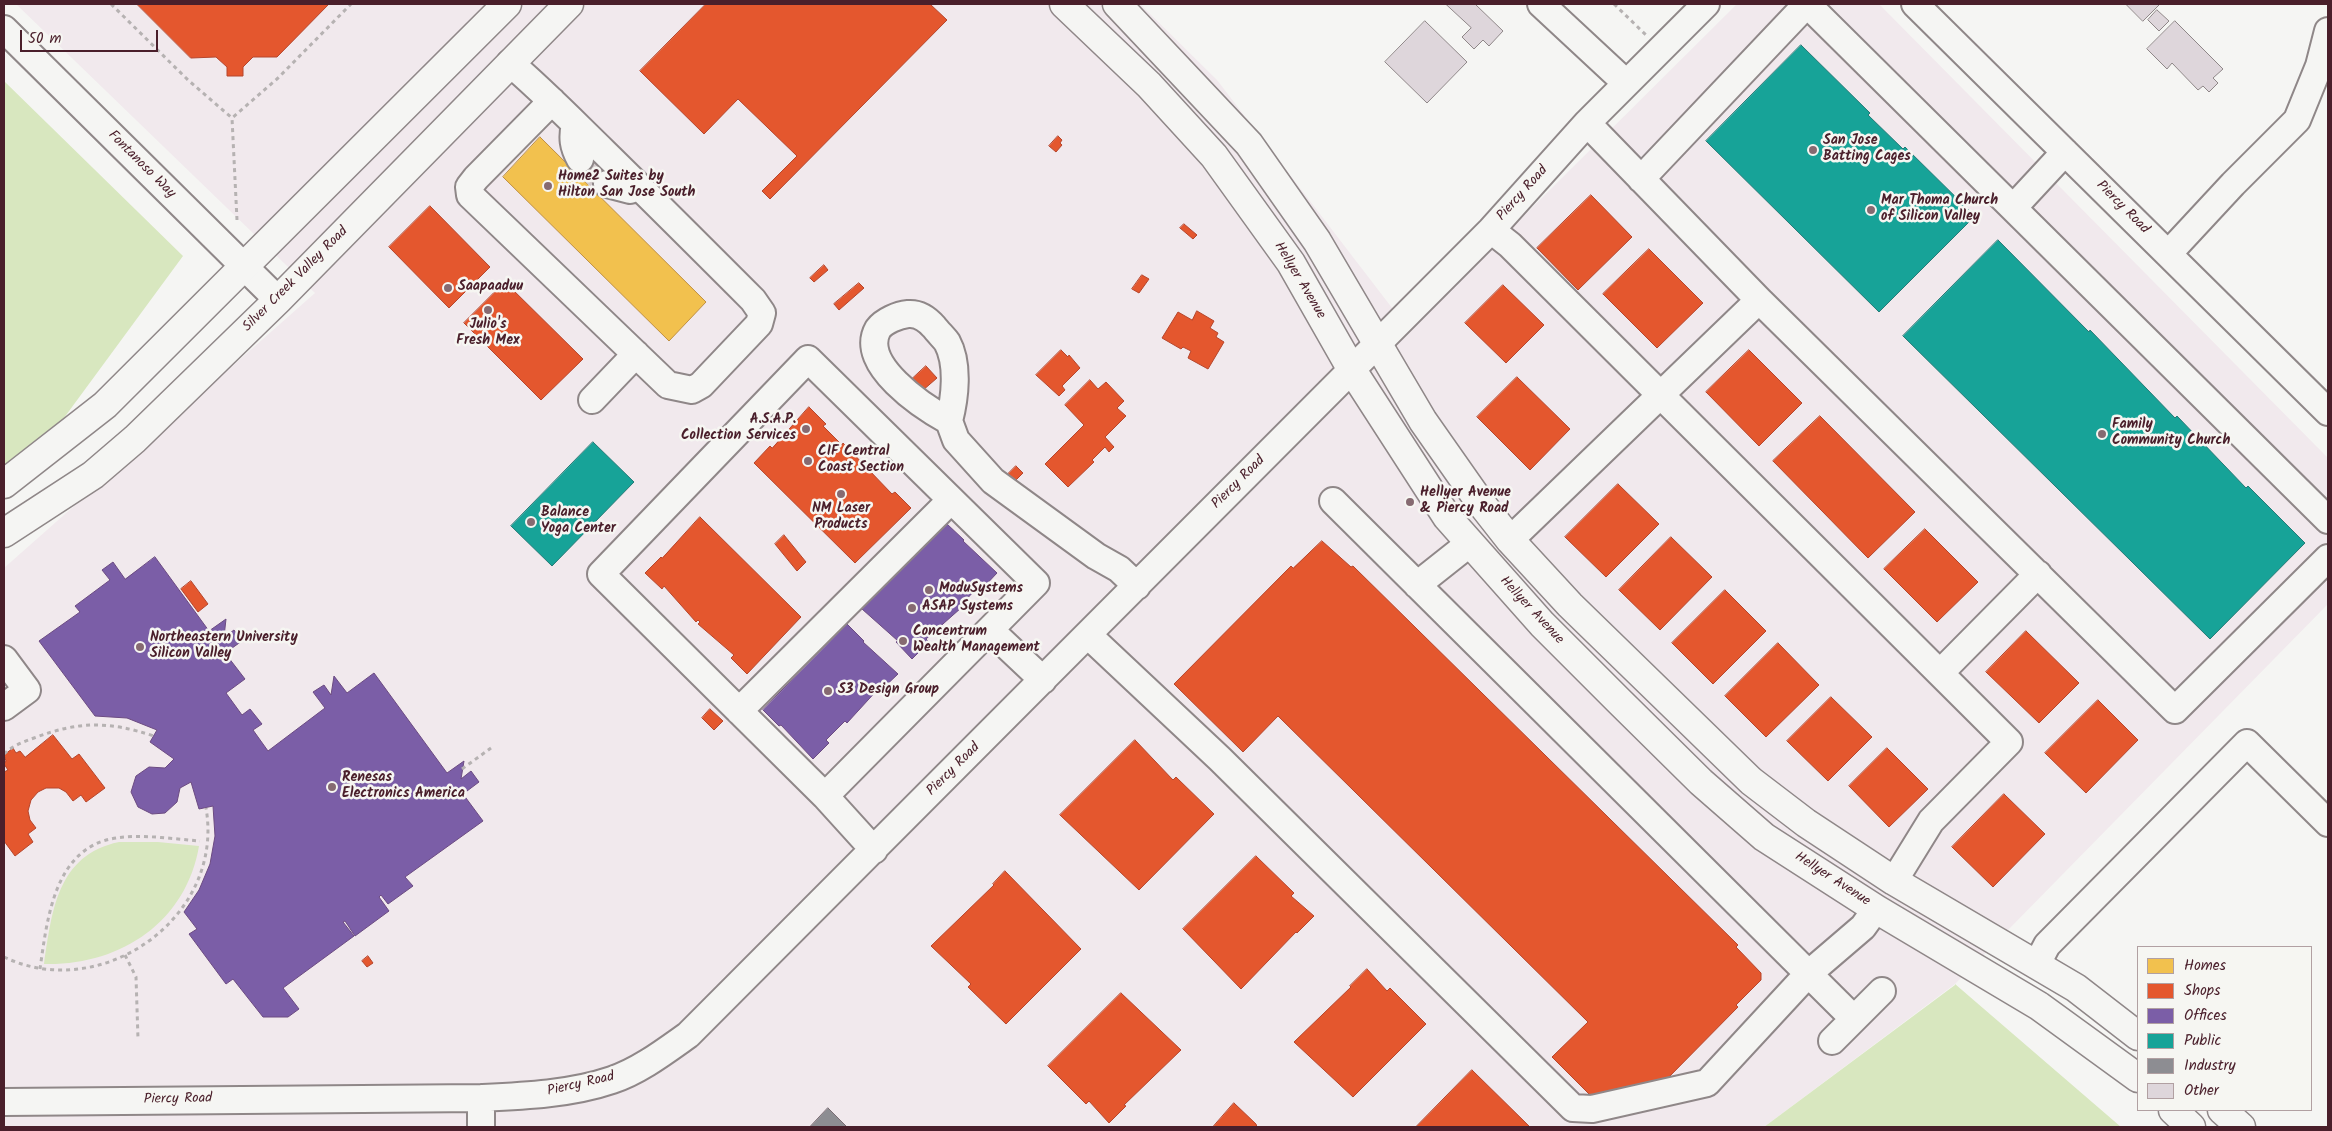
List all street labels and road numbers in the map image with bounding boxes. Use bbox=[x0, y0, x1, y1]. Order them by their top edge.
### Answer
street label: Fontanoso Way bbox=[104, 128, 178, 202]
street label: Piercy Road bbox=[1494, 163, 1552, 225]
street label: Piercy Road bbox=[2092, 178, 2152, 238]
street label: Silver Creek Valley Road bbox=[240, 224, 352, 336]
street label: Hellyer Avenue bbox=[1269, 239, 1329, 323]
street label: Piercy Road bbox=[1209, 453, 1269, 513]
street label: Hellyer Avenue bbox=[1495, 574, 1567, 648]
street label: Piercy Road bbox=[924, 740, 984, 800]
street label: Hellyer Avenue bbox=[1791, 849, 1873, 911]
street label: Piercy Road bbox=[546, 1069, 616, 1101]
street label: Piercy Road bbox=[144, 1091, 212, 1109]

